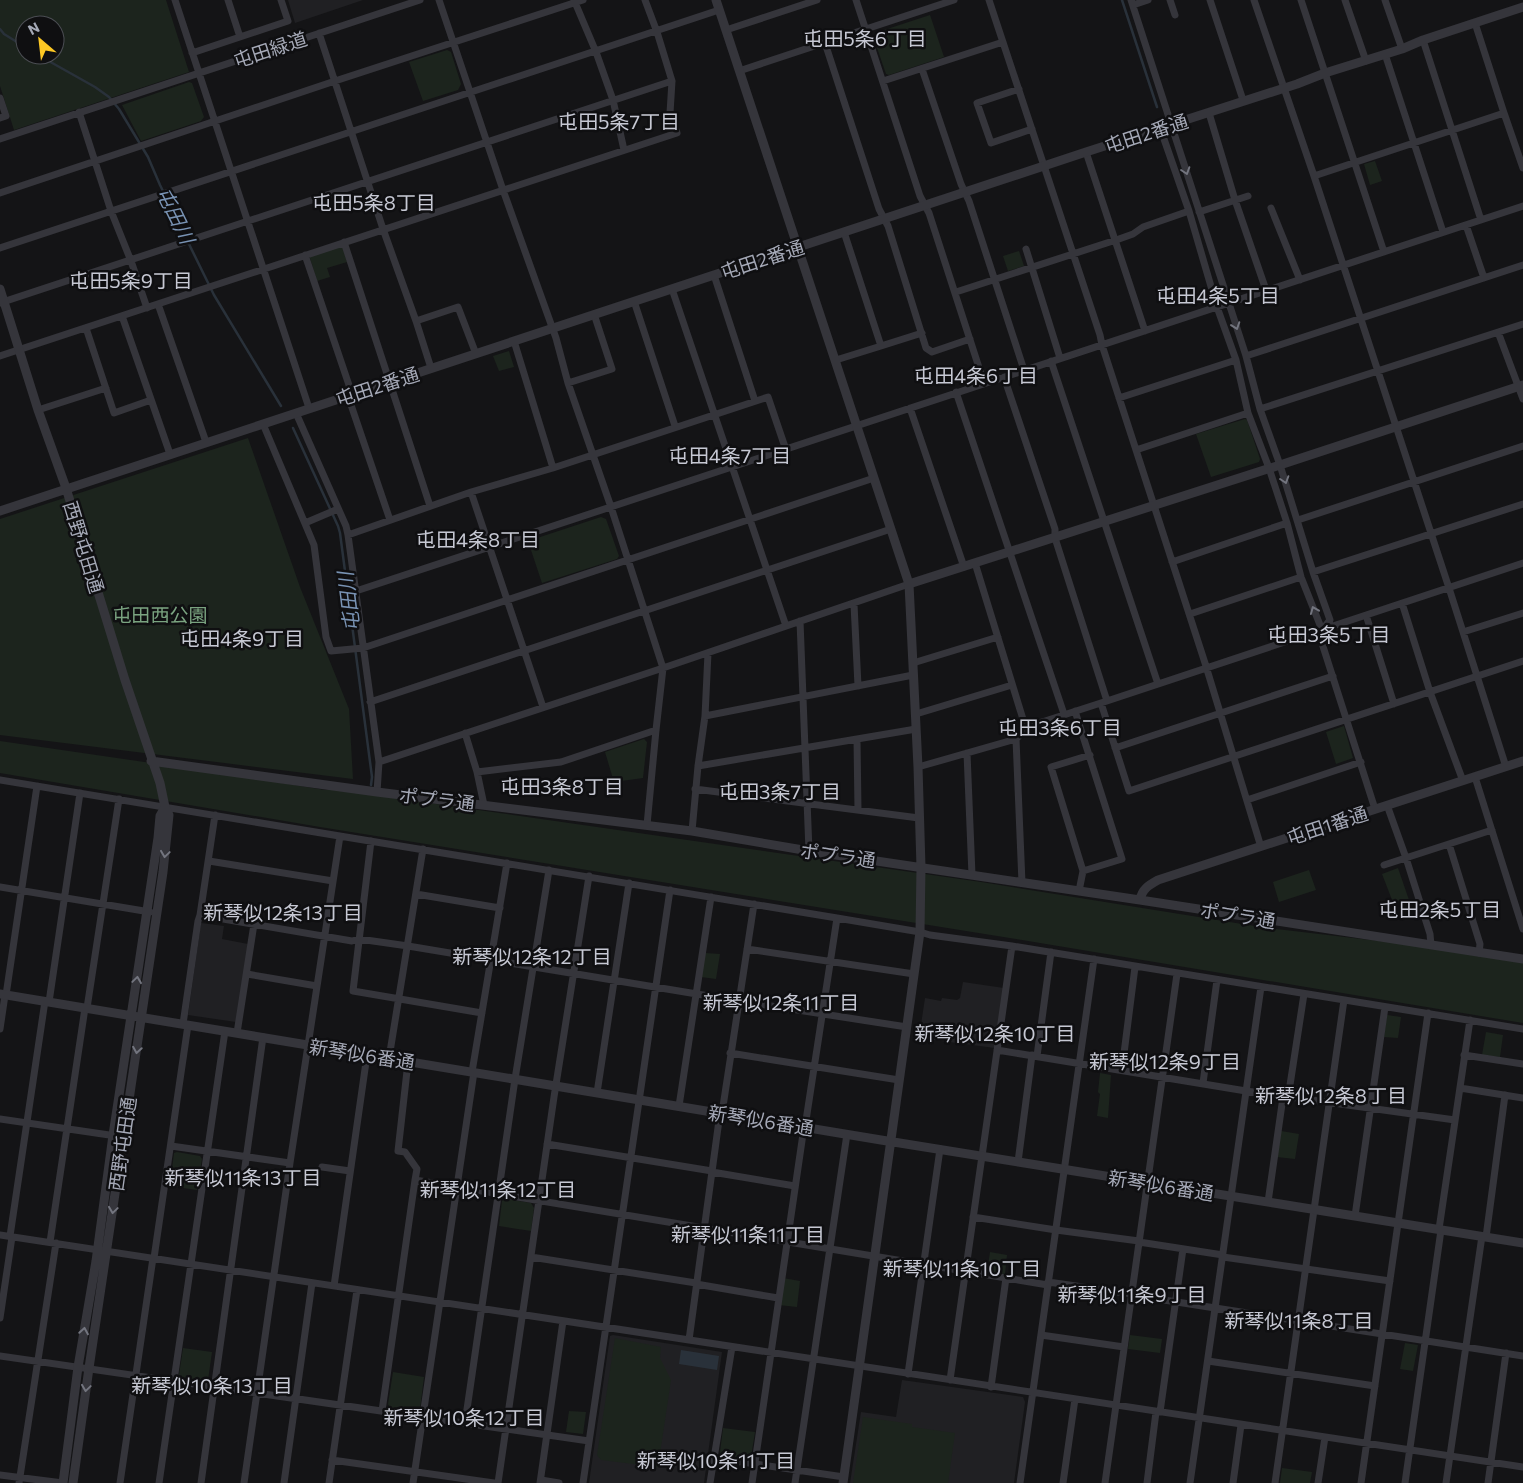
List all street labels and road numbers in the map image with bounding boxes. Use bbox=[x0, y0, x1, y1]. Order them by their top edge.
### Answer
street label: 屯田緑道 bbox=[230, 26, 310, 72]
street label: 屯田2番通 bbox=[1101, 109, 1191, 157]
street label: 屯田2番通 bbox=[717, 235, 807, 283]
street label: 屯田2番通 bbox=[332, 362, 422, 410]
street label: 西野屯田通 bbox=[59, 498, 109, 596]
street label: ポプラ通 bbox=[398, 783, 476, 815]
street label: 屯田1番通 bbox=[1283, 801, 1371, 849]
street label: ポプラ通 bbox=[799, 838, 877, 872]
street label: ポプラ通 bbox=[1199, 898, 1277, 932]
street label: 新琴似6番通 bbox=[308, 1034, 416, 1074]
street label: 西野屯田通 bbox=[104, 1095, 140, 1193]
street label: 新琴似6番通 bbox=[707, 1100, 815, 1140]
street label: 新琴似6番通 bbox=[1107, 1165, 1215, 1205]

